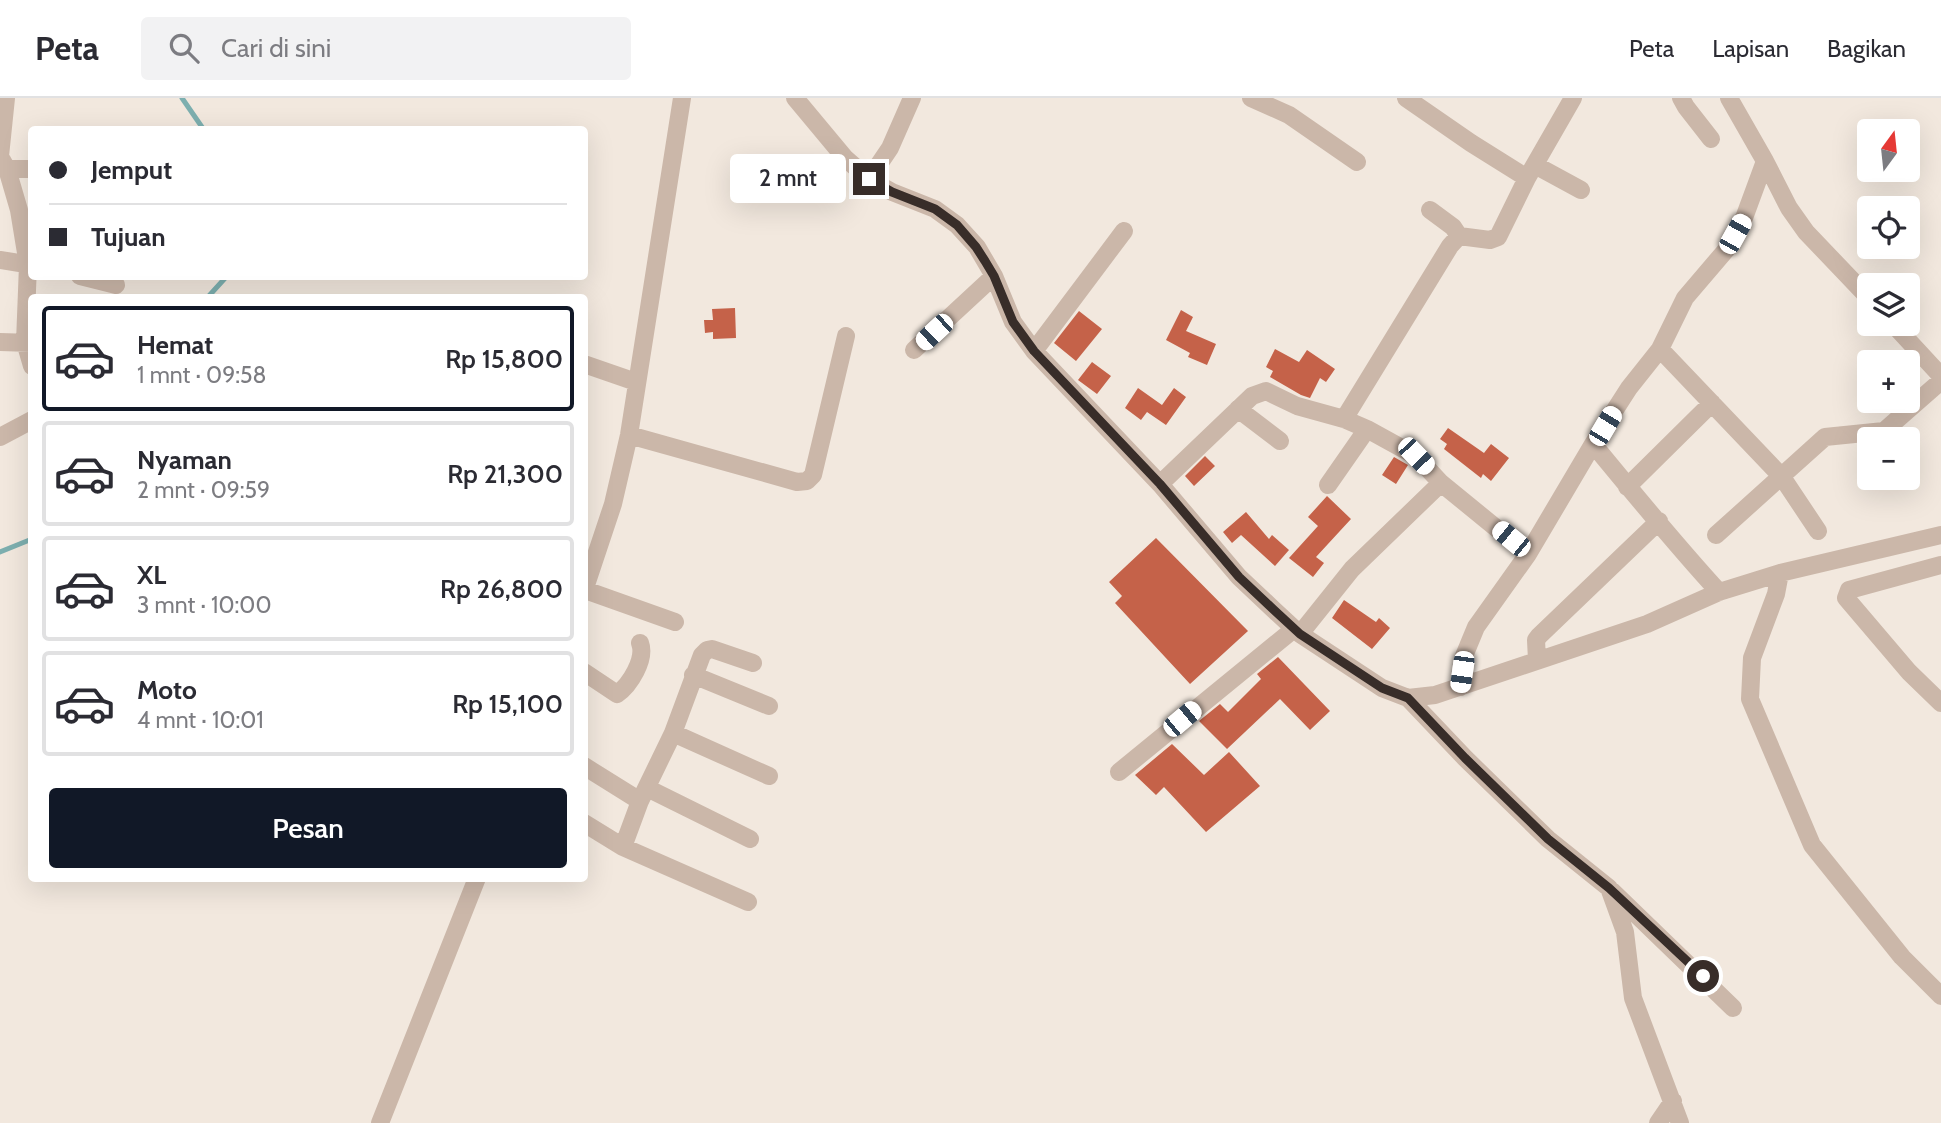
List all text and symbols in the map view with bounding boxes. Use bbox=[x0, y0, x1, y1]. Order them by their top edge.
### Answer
search box bbox=[141, 17, 631, 80]
text: Peta bbox=[35, 28, 99, 68]
icon: search bbox=[165, 29, 203, 67]
text: Cari di sini bbox=[221, 32, 331, 64]
text: Peta bbox=[1629, 34, 1674, 63]
text: Lapisan bbox=[1712, 34, 1789, 63]
text: Bagikan bbox=[1827, 34, 1906, 63]
north arrow bbox=[1857, 119, 1920, 182]
map controls bbox=[1857, 119, 1920, 490]
text: Jemput bbox=[91, 154, 172, 186]
callout: 2 mnt bbox=[729, 154, 844, 204]
route end bbox=[853, 163, 885, 195]
text: 2 mnt bbox=[759, 164, 817, 192]
button: locate bbox=[1857, 196, 1920, 259]
car bbox=[1716, 211, 1755, 257]
text: Tujuan bbox=[91, 221, 166, 253]
button: layers bbox=[1857, 273, 1920, 336]
car bbox=[912, 310, 957, 354]
icon: car bbox=[53, 327, 116, 390]
text: Hemat bbox=[137, 329, 213, 361]
text: Rp 15,800 bbox=[445, 343, 563, 375]
button: + bbox=[1857, 350, 1920, 413]
text: 1 mnt · 09:58 bbox=[137, 361, 266, 389]
car bbox=[1586, 403, 1625, 449]
button: − bbox=[1857, 427, 1920, 490]
car bbox=[1394, 434, 1439, 478]
icon: car bbox=[53, 442, 116, 505]
text: Nyaman bbox=[137, 444, 232, 476]
text: Rp 21,300 bbox=[447, 458, 563, 490]
text: 2 mnt · 09:59 bbox=[137, 476, 270, 504]
car bbox=[1489, 518, 1534, 560]
icon: car bbox=[53, 557, 116, 620]
text: XL bbox=[137, 559, 166, 591]
text: Rp 26,800 bbox=[440, 573, 563, 605]
text: 3 mnt · 10:00 bbox=[137, 591, 271, 619]
car bbox=[1449, 650, 1476, 694]
icon: car bbox=[53, 672, 116, 735]
text: Moto bbox=[137, 674, 197, 706]
text: Rp 15,100 bbox=[452, 688, 563, 720]
car bbox=[1160, 697, 1205, 741]
text: 4 mnt · 10:01 bbox=[137, 706, 264, 734]
button: Pesan bbox=[49, 788, 567, 868]
route start bbox=[1687, 960, 1719, 992]

